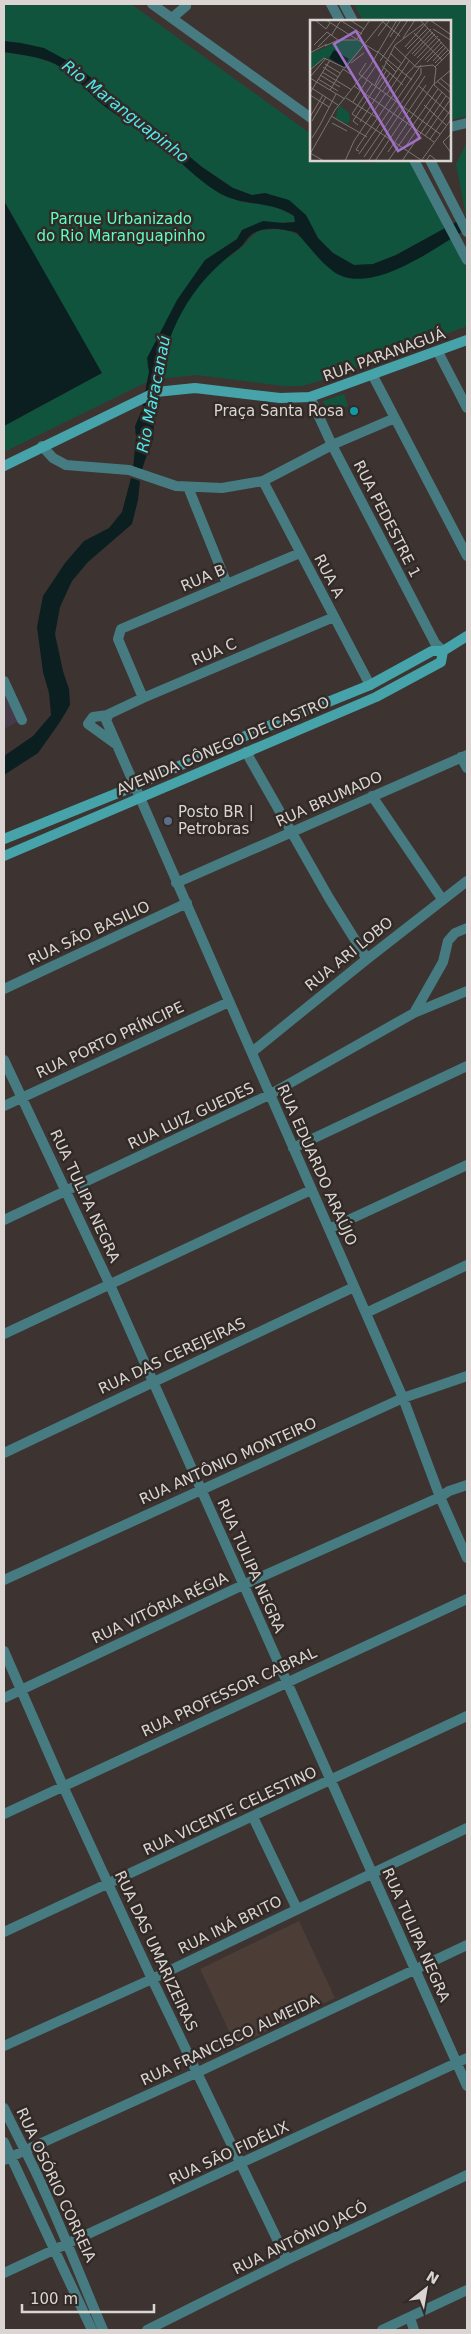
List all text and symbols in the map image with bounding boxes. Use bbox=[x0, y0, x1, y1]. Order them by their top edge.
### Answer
inset map bbox=[310, 20, 451, 161]
water label: Rio Maranguapinho bbox=[59, 56, 193, 167]
park label: Parque Urbanizado do Rio Maranguapinho bbox=[36, 210, 206, 245]
street label: RUA PARANAGUÁ bbox=[320, 323, 448, 386]
water label: Rio Maracanaú bbox=[133, 334, 174, 454]
place label: Praça Santa Rosa bbox=[214, 402, 344, 420]
marker: Praça Santa Rosa bbox=[348, 405, 360, 417]
street label: RUA PEDESTRE 1 bbox=[350, 457, 424, 581]
street label: RUA A bbox=[310, 551, 348, 601]
street label: RUA B bbox=[178, 561, 228, 595]
street label: RUA C bbox=[189, 635, 239, 669]
street label: AVENIDA CÔNEGO DE CASTRO bbox=[113, 692, 332, 799]
street label: RUA BRUMADO bbox=[273, 767, 385, 831]
place label: Posto BR | Petrobras bbox=[178, 803, 254, 838]
marker: Posto BR | Petrobras bbox=[162, 815, 174, 827]
street label: RUA SÃO BASILIO bbox=[25, 896, 153, 969]
street label: RUA ARI LOBO bbox=[301, 913, 397, 995]
street label: RUA PORTO PRÍNCIPE bbox=[33, 997, 187, 1082]
street label: RUA LUIZ GUEDES bbox=[125, 1079, 257, 1153]
street label: RUA EDUARDO ARAÚJO bbox=[273, 1081, 362, 1249]
street label: RUA TULIPA NEGRA bbox=[46, 1127, 124, 1266]
street label: RUA DAS CEREJEIRAS bbox=[96, 1314, 248, 1398]
street label: RUA ANTÔNIO MONTEIRO bbox=[136, 1413, 320, 1508]
street label: RUA TULIPA NEGRA bbox=[213, 1496, 289, 1637]
street label: RUA VITÓRIA RÉGIA bbox=[89, 1567, 232, 1647]
street label: RUA PROFESSOR CABRAL bbox=[139, 1643, 320, 1741]
street label: RUA VICENTE CELESTINO bbox=[140, 1763, 320, 1859]
street label: RUA TULIPA NEGRA bbox=[378, 1865, 454, 2006]
street label: RUA DAS UMARIZEIRAS bbox=[111, 1868, 201, 2034]
street label: RUA INÁ BRITO bbox=[175, 1891, 285, 1958]
street label: RUA FRANCISCO ALMEIDA bbox=[138, 1990, 323, 2089]
street label: RUA OSÓRIO CORREIA bbox=[12, 2105, 101, 2266]
street label: RUA SÃO FIDÉLIX bbox=[166, 2116, 292, 2189]
street label: RUA ANTÔNIO JACÓ bbox=[229, 2197, 370, 2278]
north arrow bbox=[401, 2264, 451, 2314]
text: N bbox=[424, 2268, 442, 2288]
scale bar bbox=[22, 2282, 155, 2314]
text: 100 m bbox=[30, 2290, 78, 2308]

